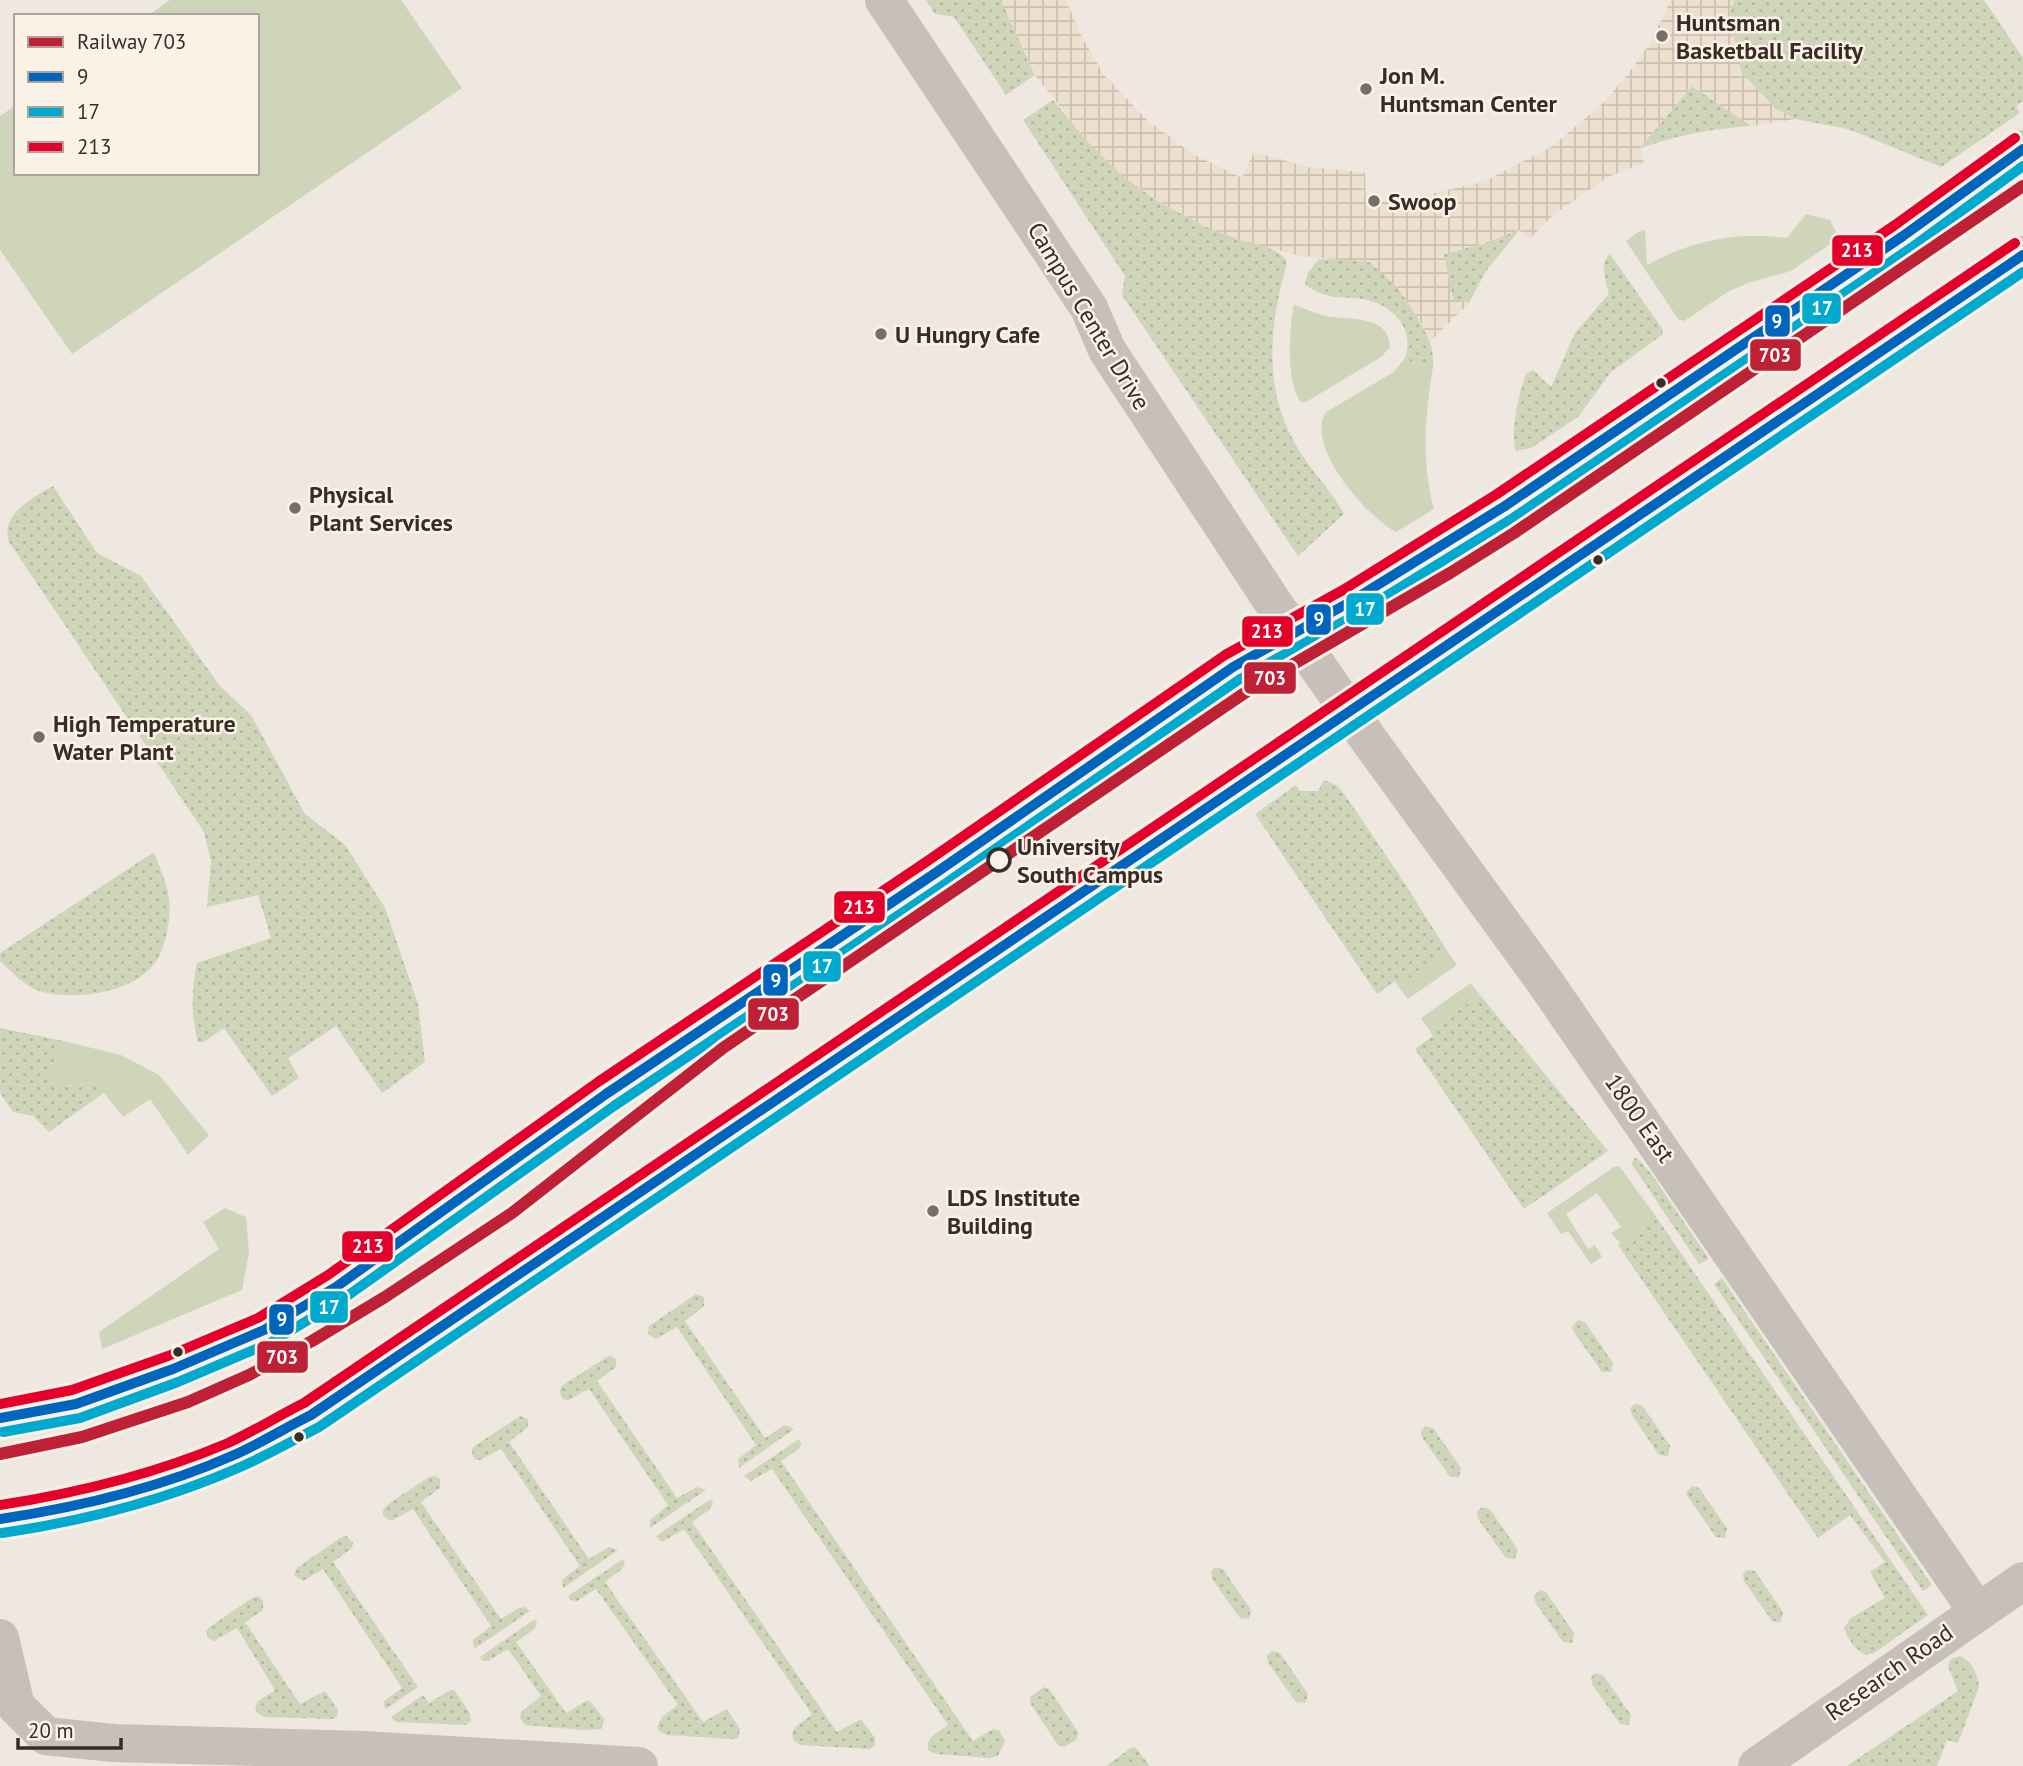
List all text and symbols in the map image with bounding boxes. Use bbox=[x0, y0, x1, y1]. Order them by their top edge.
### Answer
place label: Huntsman Basketball Facility bbox=[1676, 7, 1864, 66]
legend bbox=[14, 14, 259, 175]
text: Railway 703 bbox=[77, 28, 186, 55]
marker: Huntsman Basketball Facility bbox=[1654, 28, 1670, 44]
place label: Jon M. Huntsman Center bbox=[1379, 60, 1557, 119]
text: 9 bbox=[77, 63, 88, 90]
marker: Jon M. Huntsman Center bbox=[1358, 81, 1374, 97]
text: 17 bbox=[77, 98, 100, 125]
text: 213 bbox=[77, 133, 111, 160]
place label: Swoop bbox=[1388, 186, 1457, 217]
marker: Swoop bbox=[1366, 193, 1382, 209]
street label: Campus Center Drive bbox=[1021, 216, 1157, 416]
line badge: 213 bbox=[1831, 234, 1884, 267]
text: 213 bbox=[1841, 238, 1873, 262]
line badge: 17 bbox=[1801, 292, 1842, 325]
text: 17 bbox=[1811, 296, 1833, 320]
line badge: 9 bbox=[1764, 304, 1791, 338]
text: 9 bbox=[1772, 309, 1782, 333]
place label: U Hungry Cafe bbox=[895, 319, 1040, 350]
marker: U Hungry Cafe bbox=[873, 326, 889, 342]
line badge: 703 bbox=[1749, 338, 1802, 372]
text: 703 bbox=[1759, 343, 1791, 367]
unlabelled marker bbox=[1654, 376, 1668, 390]
place label: Physical Plant Services bbox=[309, 479, 453, 538]
marker: Physical Plant Services bbox=[287, 500, 303, 516]
unlabelled marker bbox=[1591, 553, 1605, 567]
line badge: 17 bbox=[1345, 592, 1385, 626]
text: 17 bbox=[1354, 597, 1376, 621]
line badge: 9 bbox=[1305, 603, 1332, 636]
text: 9 bbox=[1314, 607, 1324, 631]
line badge: 213 bbox=[1241, 615, 1294, 648]
text: 213 bbox=[1251, 619, 1283, 643]
line badge: 703 bbox=[1243, 661, 1297, 695]
text: 703 bbox=[1254, 666, 1286, 690]
place label: High Temperature Water Plant bbox=[53, 708, 236, 767]
marker: High Temperature Water Plant bbox=[31, 729, 47, 745]
place label: University South Campus bbox=[1017, 831, 1163, 890]
marker: University South Campus bbox=[987, 848, 1011, 872]
line badge: 213 bbox=[833, 890, 886, 924]
text: 213 bbox=[843, 895, 875, 919]
line badge: 17 bbox=[802, 950, 842, 983]
text: 17 bbox=[811, 954, 833, 978]
line badge: 9 bbox=[762, 963, 789, 997]
text: 9 bbox=[771, 968, 781, 992]
line badge: 703 bbox=[747, 997, 800, 1031]
text: 703 bbox=[757, 1002, 789, 1026]
street label: 1800 East bbox=[1598, 1067, 1682, 1169]
place label: LDS Institute Building bbox=[947, 1182, 1080, 1241]
marker: LDS Institute Building bbox=[925, 1203, 941, 1219]
line badge: 213 bbox=[341, 1230, 394, 1263]
text: 213 bbox=[352, 1234, 384, 1258]
line badge: 17 bbox=[309, 1290, 349, 1324]
text: 17 bbox=[318, 1295, 340, 1319]
line badge: 9 bbox=[268, 1303, 295, 1336]
text: 9 bbox=[277, 1307, 287, 1331]
line badge: 703 bbox=[256, 1340, 309, 1374]
unlabelled marker bbox=[171, 1345, 185, 1359]
text: 703 bbox=[266, 1345, 298, 1369]
unlabelled marker bbox=[292, 1430, 306, 1444]
street label: Research Road bbox=[1819, 1617, 1959, 1727]
scale bar bbox=[18, 1706, 121, 1750]
text: 20 m bbox=[28, 1717, 74, 1744]

